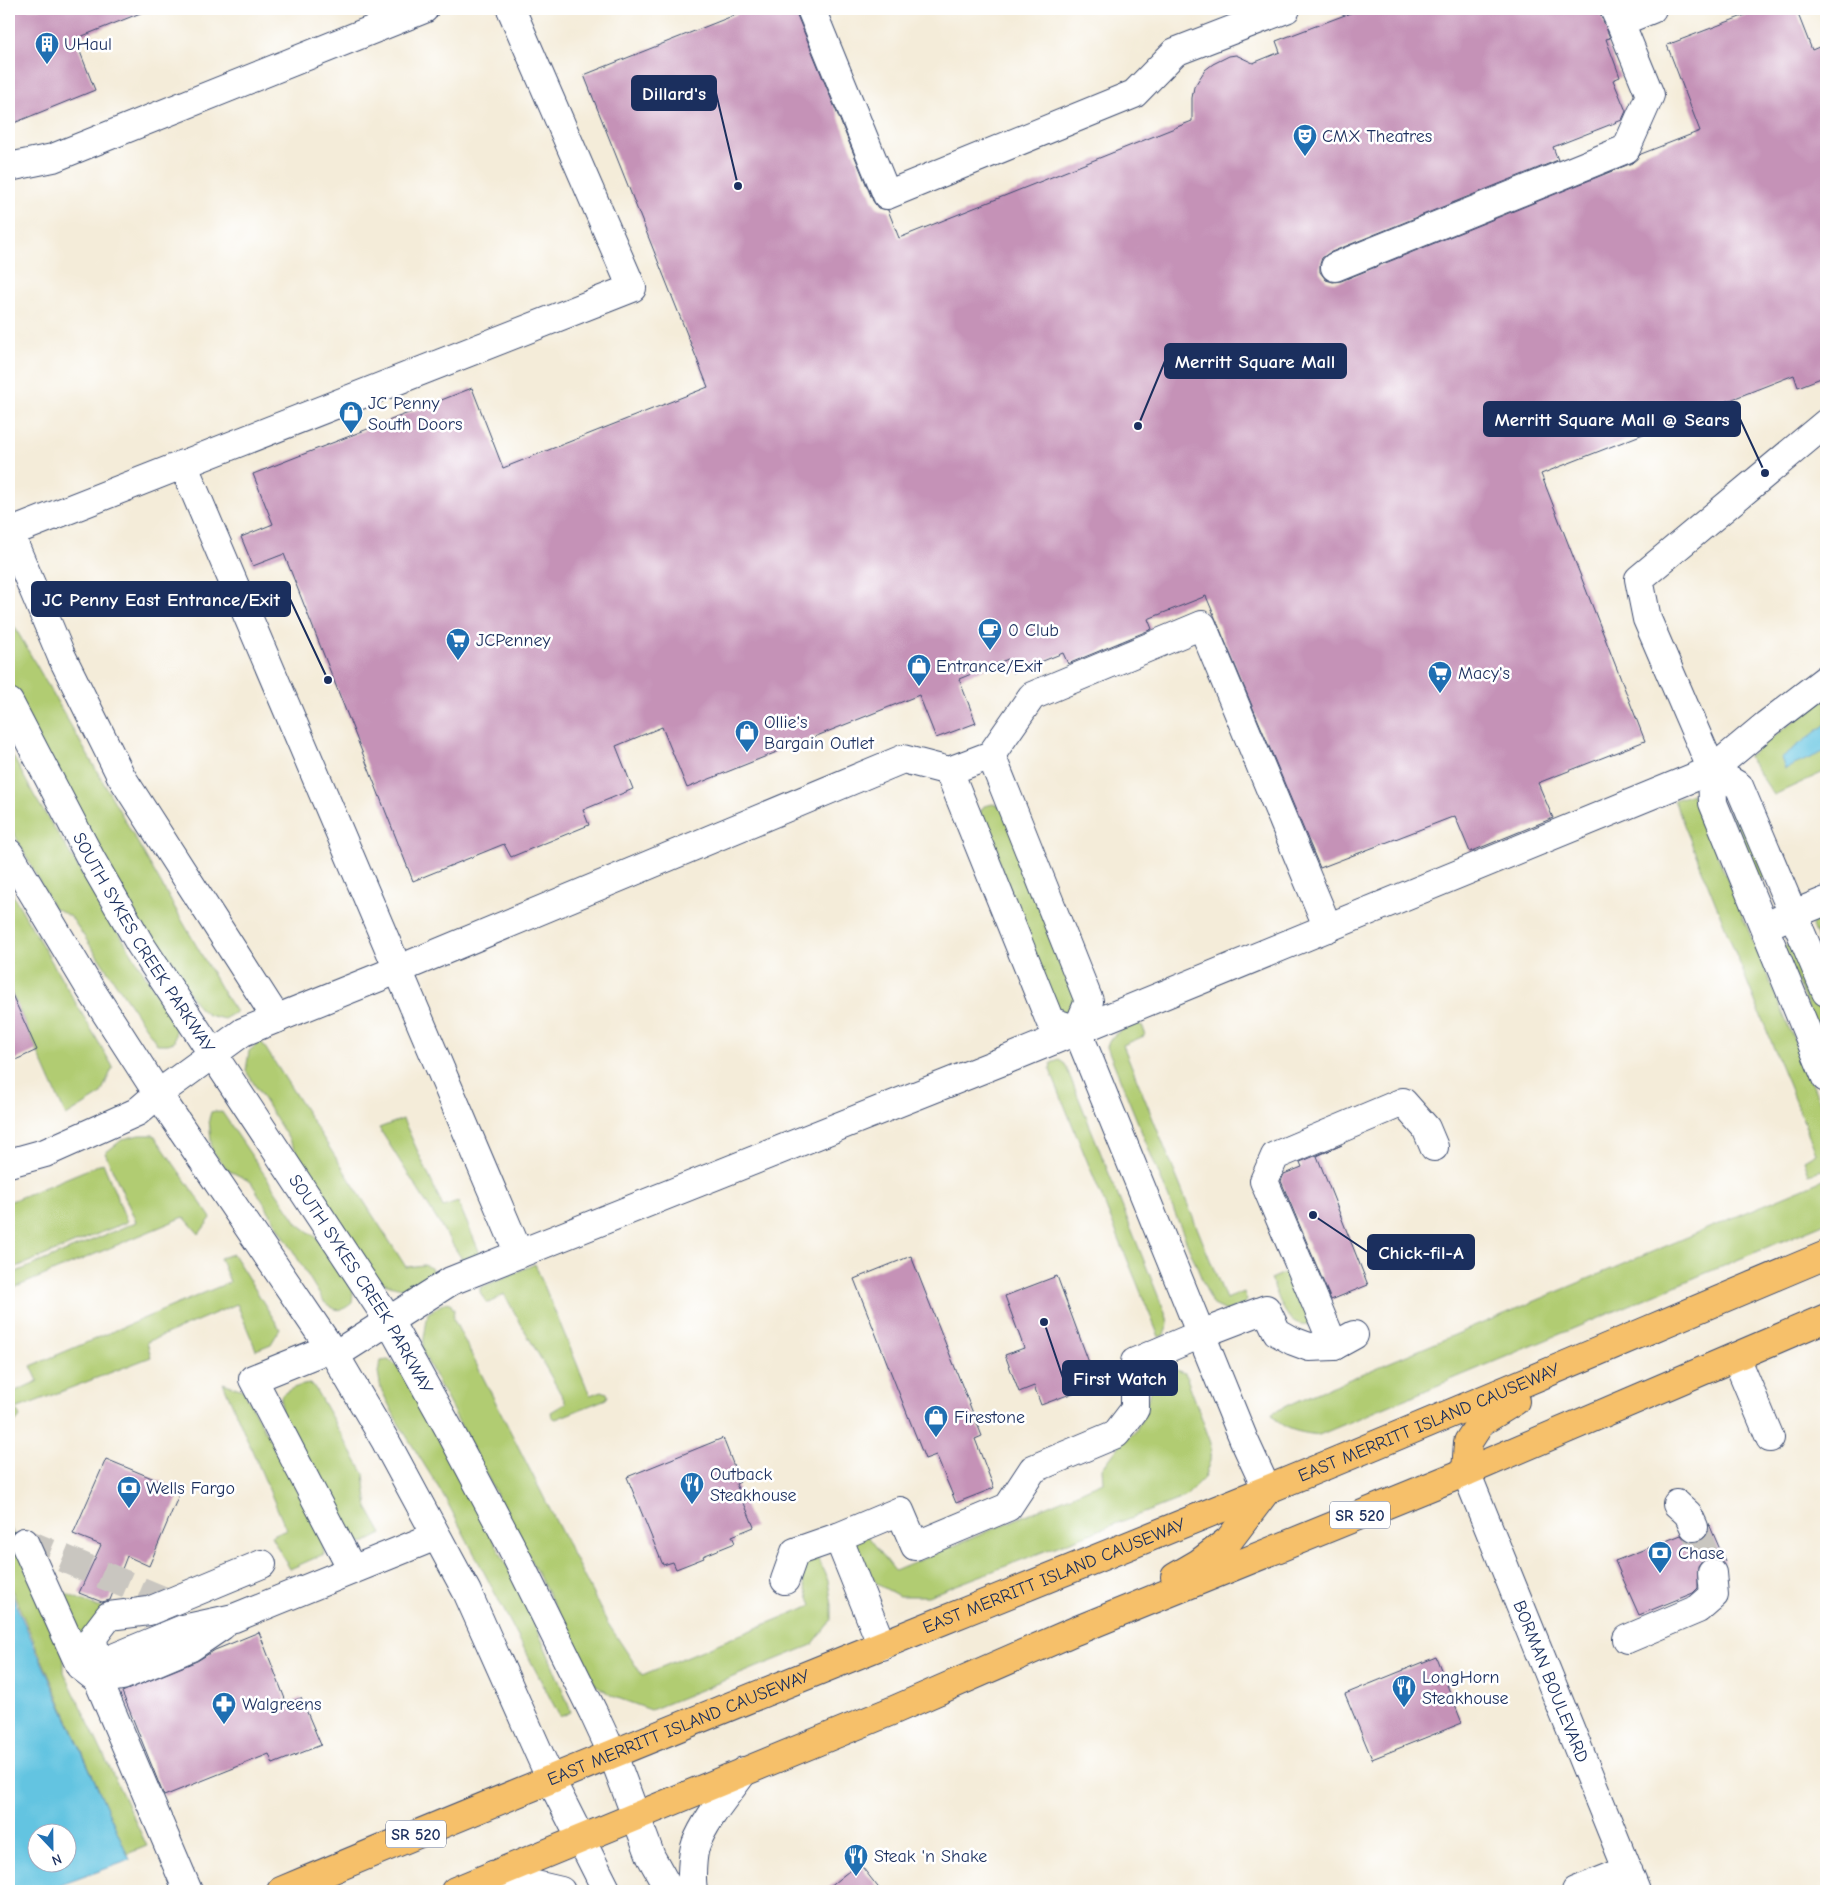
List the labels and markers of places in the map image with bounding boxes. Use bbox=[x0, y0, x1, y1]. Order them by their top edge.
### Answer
building icon: UHaul bbox=[34, 31, 60, 65]
place label: UHaul bbox=[64, 34, 112, 55]
callout: Dillard's bbox=[632, 76, 716, 110]
theatre icon: CMX Theatres bbox=[1292, 123, 1318, 157]
place label: CMX Theatres bbox=[1322, 126, 1432, 147]
callout: Merritt Square Mall bbox=[1165, 344, 1346, 378]
place label: JC Penny South Doors bbox=[368, 393, 462, 435]
shop icon: JC Penny South Doors bbox=[338, 400, 364, 434]
callout: Merritt Square Mall @ Sears bbox=[1484, 402, 1740, 436]
callout: JC Penny East Entrance/Exit bbox=[32, 582, 290, 616]
cafe icon: 0 Club bbox=[977, 617, 1003, 651]
place label: 0 Club bbox=[1008, 620, 1059, 641]
supermarket icon: JCPenney bbox=[445, 627, 471, 661]
place label: JCPenney bbox=[476, 630, 552, 651]
shop icon: Entrance/Exit bbox=[906, 653, 932, 687]
place label: Entrance/Exit bbox=[936, 656, 1043, 677]
supermarket icon: Macy's bbox=[1427, 660, 1453, 694]
place label: Macy's bbox=[1458, 663, 1510, 684]
place label: Ollie's Bargain Outlet bbox=[764, 712, 875, 754]
shop icon: Ollie's Bargain Outlet bbox=[734, 719, 760, 753]
callout: Chick-fil-A bbox=[1368, 1235, 1474, 1269]
callout: First Watch bbox=[1063, 1361, 1177, 1395]
shop icon: Firestone bbox=[923, 1404, 949, 1438]
place label: Firestone bbox=[954, 1407, 1025, 1428]
place label: Outback Steakhouse bbox=[710, 1464, 796, 1506]
restaurant icon: Outback Steakhouse bbox=[679, 1471, 705, 1505]
bank icon: Wells Fargo bbox=[116, 1475, 142, 1509]
place label: Wells Fargo bbox=[146, 1478, 235, 1499]
bank icon: Chase bbox=[1647, 1540, 1673, 1574]
place label: Chase bbox=[1678, 1543, 1724, 1564]
place label: LongHorn Steakhouse bbox=[1422, 1667, 1508, 1709]
restaurant icon: LongHorn Steakhouse bbox=[1391, 1674, 1417, 1708]
pharmacy icon: Walgreens bbox=[211, 1691, 237, 1725]
place label: Walgreens bbox=[242, 1694, 321, 1715]
restaurant icon: Steak 'n Shake bbox=[843, 1843, 869, 1877]
place label: Steak 'n Shake bbox=[874, 1846, 987, 1867]

